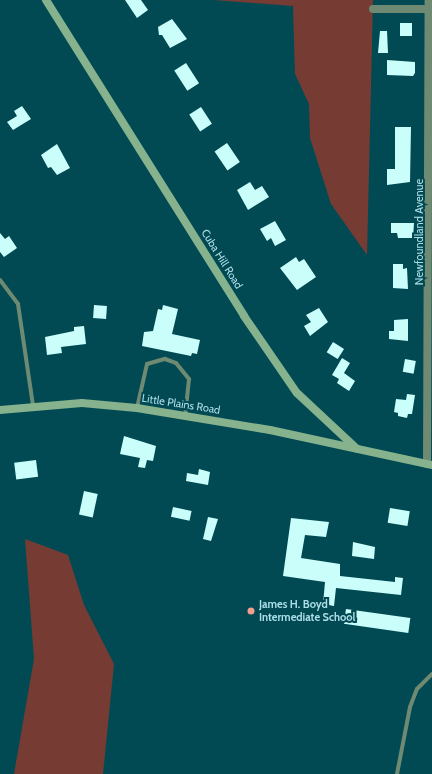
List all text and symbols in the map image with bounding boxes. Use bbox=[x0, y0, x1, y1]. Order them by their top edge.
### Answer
street label: Newfoundland Avenue bbox=[412, 179, 426, 285]
street label: Cuba Hill Road bbox=[198, 227, 246, 291]
street label: Little Plains Road bbox=[141, 391, 221, 417]
place label: James H. Boyd Intermediate School bbox=[259, 598, 355, 624]
marker: James H. Boyd Intermediate School bbox=[246, 606, 256, 616]

